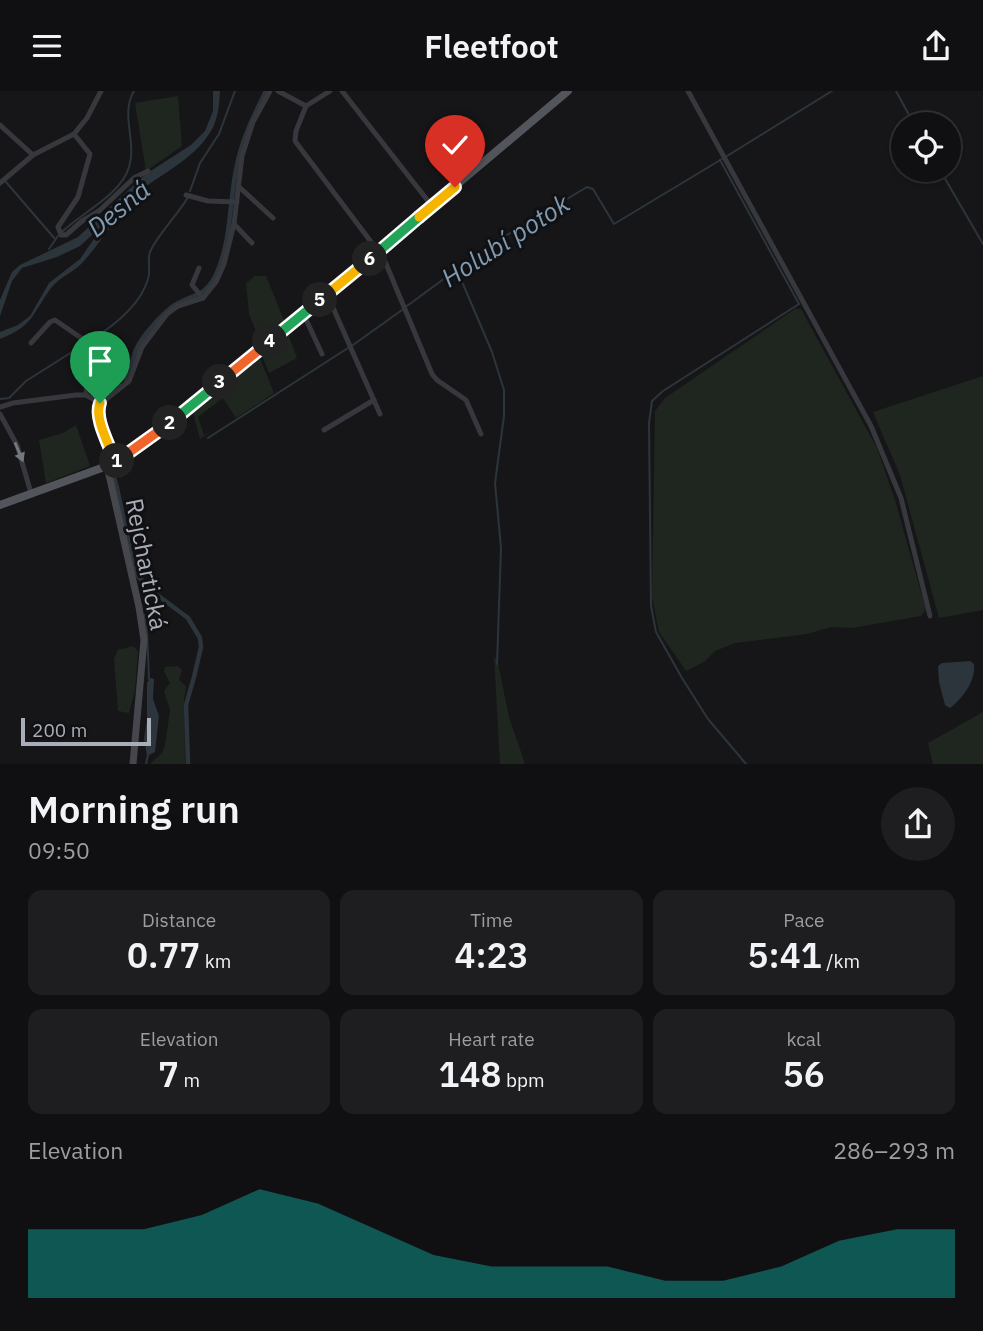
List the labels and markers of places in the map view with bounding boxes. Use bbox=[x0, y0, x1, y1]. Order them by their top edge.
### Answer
pin bbox=[425, 115, 485, 187]
pin: 6 bbox=[352, 241, 388, 277]
pin: 5 bbox=[302, 283, 338, 318]
pin: 4 bbox=[252, 323, 288, 359]
pin bbox=[70, 331, 130, 403]
pin: 3 bbox=[202, 365, 238, 399]
pin: 2 bbox=[152, 405, 188, 441]
pin: 1 bbox=[100, 443, 134, 479]

